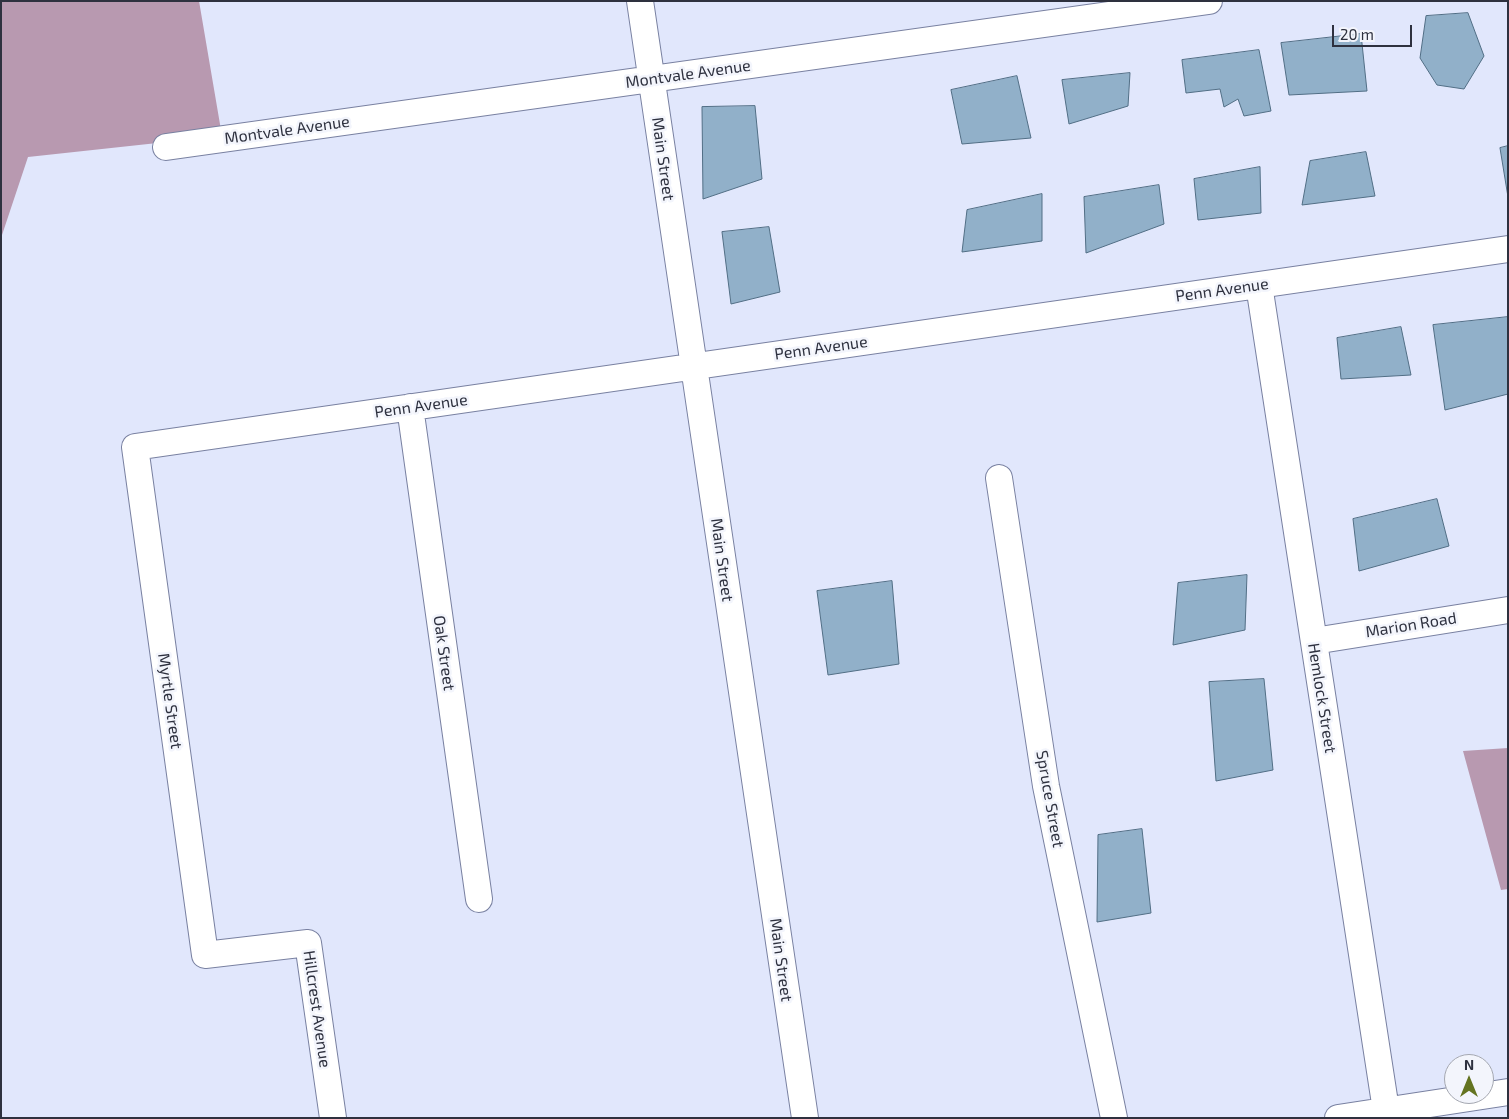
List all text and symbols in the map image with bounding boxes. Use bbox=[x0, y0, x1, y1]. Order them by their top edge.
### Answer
scale bar bbox=[1334, 15, 1414, 47]
text: 20 m bbox=[1340, 25, 1374, 43]
street label: Montvale Avenue bbox=[624, 56, 752, 92]
street label: Montvale Avenue bbox=[223, 112, 351, 148]
street label: Main Street bbox=[648, 116, 678, 202]
street label: Penn Avenue bbox=[1174, 274, 1270, 306]
street label: Penn Avenue bbox=[773, 332, 869, 364]
street label: Penn Avenue bbox=[373, 390, 469, 422]
street label: Main Street bbox=[707, 517, 737, 603]
street label: Marion Road bbox=[1364, 608, 1458, 642]
street label: Oak Street bbox=[429, 614, 459, 692]
street label: Hemlock Street bbox=[1304, 642, 1340, 754]
street label: Myrtle Street bbox=[154, 652, 186, 750]
street label: Spruce Street bbox=[1032, 749, 1068, 849]
street label: Main Street bbox=[766, 917, 796, 1003]
street label: Hillcrest Avenue bbox=[299, 949, 335, 1069]
north arrow bbox=[1444, 1054, 1494, 1104]
text: N bbox=[1464, 1056, 1474, 1073]

